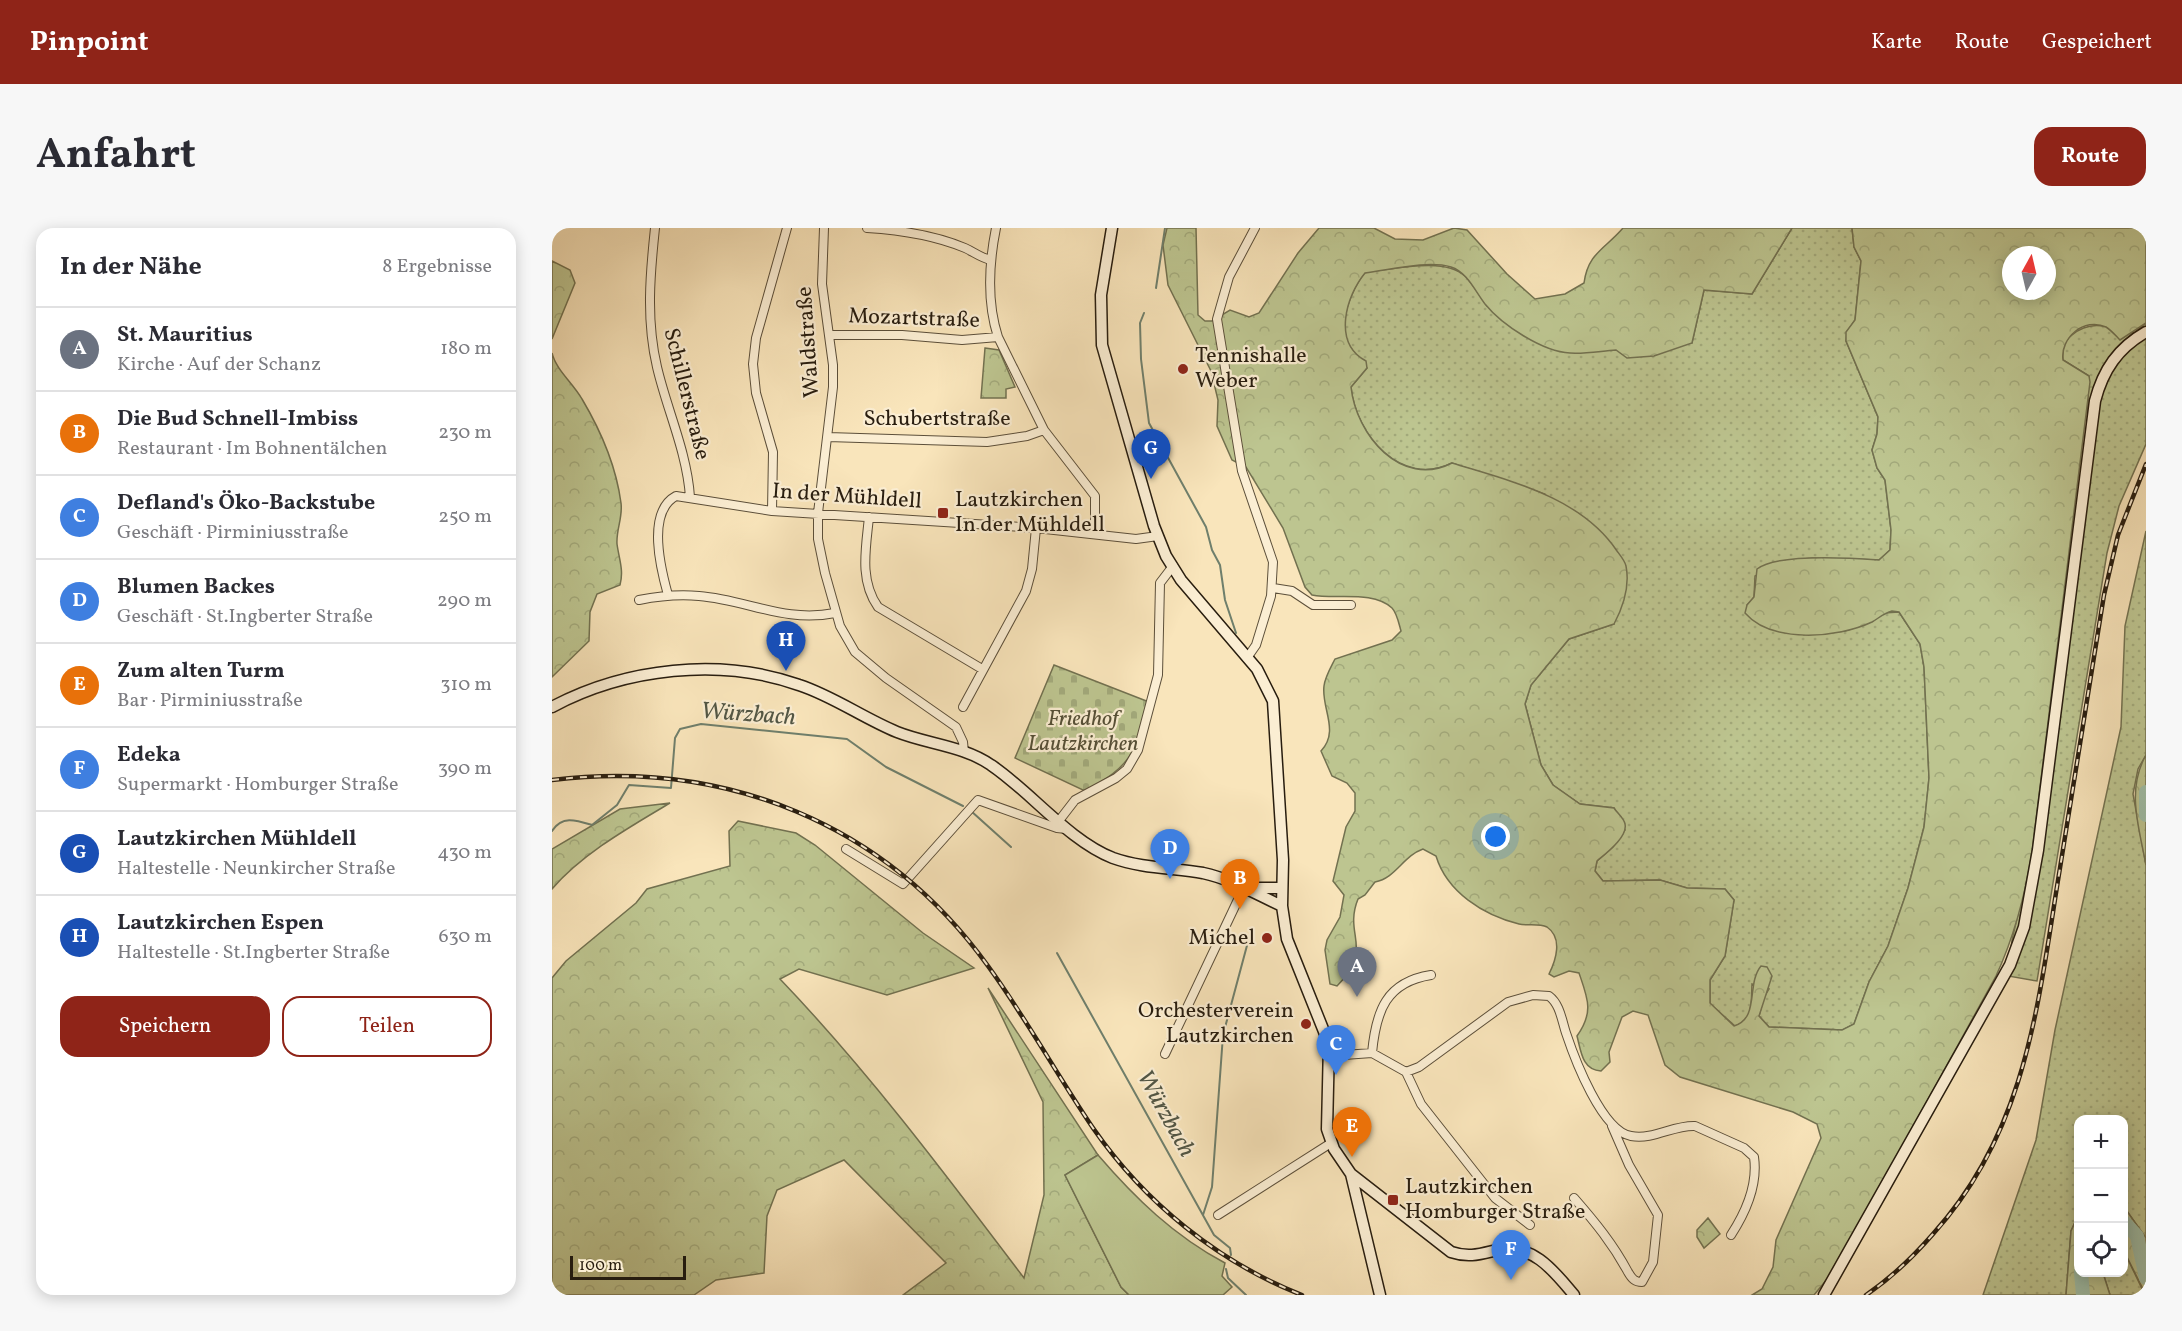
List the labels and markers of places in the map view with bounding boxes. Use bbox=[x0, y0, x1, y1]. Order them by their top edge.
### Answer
place label: Tennishalle Weber bbox=[1195, 341, 1307, 397]
marker: Tennishalle Weber bbox=[1176, 362, 1190, 376]
pin: G bbox=[1132, 430, 1170, 479]
place label: Lautzkirchen In der Mühldell bbox=[955, 485, 1105, 541]
marker: Lautzkirchen In der Mühldell bbox=[936, 506, 950, 520]
pin: H bbox=[766, 622, 806, 671]
pin: D bbox=[1150, 830, 1190, 879]
pin: B bbox=[1220, 860, 1260, 909]
place label: Michel bbox=[1188, 923, 1255, 954]
marker: Michel bbox=[1260, 931, 1274, 945]
pin: A bbox=[1338, 948, 1376, 997]
place label: Orchesterverein Lautzkirchen bbox=[1138, 996, 1294, 1052]
marker: Orchesterverein Lautzkirchen bbox=[1299, 1017, 1313, 1031]
pin: C bbox=[1316, 1026, 1356, 1075]
pin: E bbox=[1332, 1108, 1372, 1157]
place label: Lautzkirchen Homburger Straße bbox=[1405, 1172, 1585, 1228]
marker: Lautzkirchen Homburger Straße bbox=[1386, 1193, 1400, 1207]
pin: F bbox=[1492, 1230, 1530, 1280]

